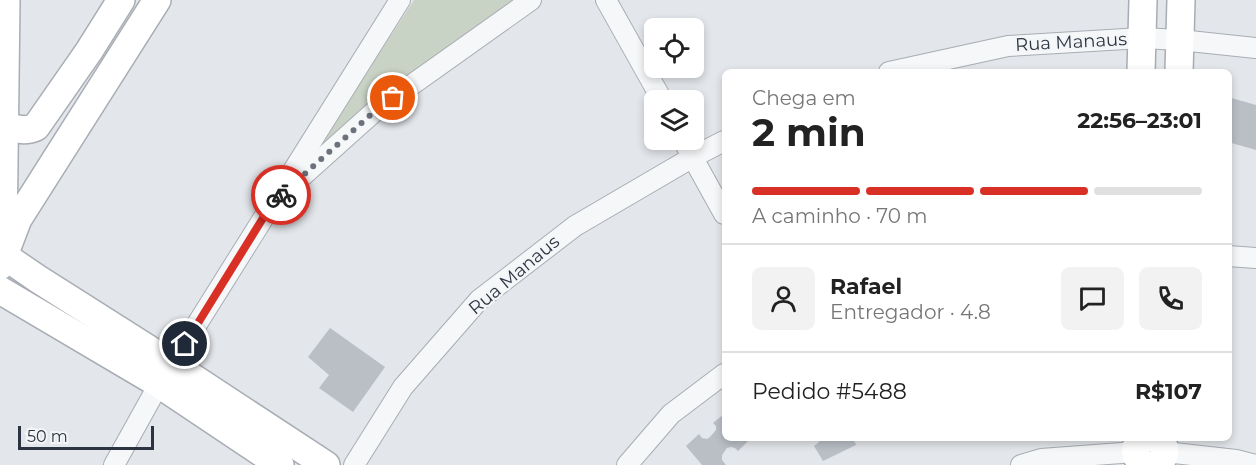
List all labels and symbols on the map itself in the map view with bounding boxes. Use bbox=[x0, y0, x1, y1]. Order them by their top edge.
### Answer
street label: Rua Manaus bbox=[1015, 28, 1128, 56]
pin bbox=[367, 72, 418, 123]
courier bbox=[251, 165, 311, 225]
street label: Rua Manaus bbox=[464, 230, 564, 319]
pin bbox=[159, 318, 210, 369]
scale bar bbox=[18, 423, 154, 450]

